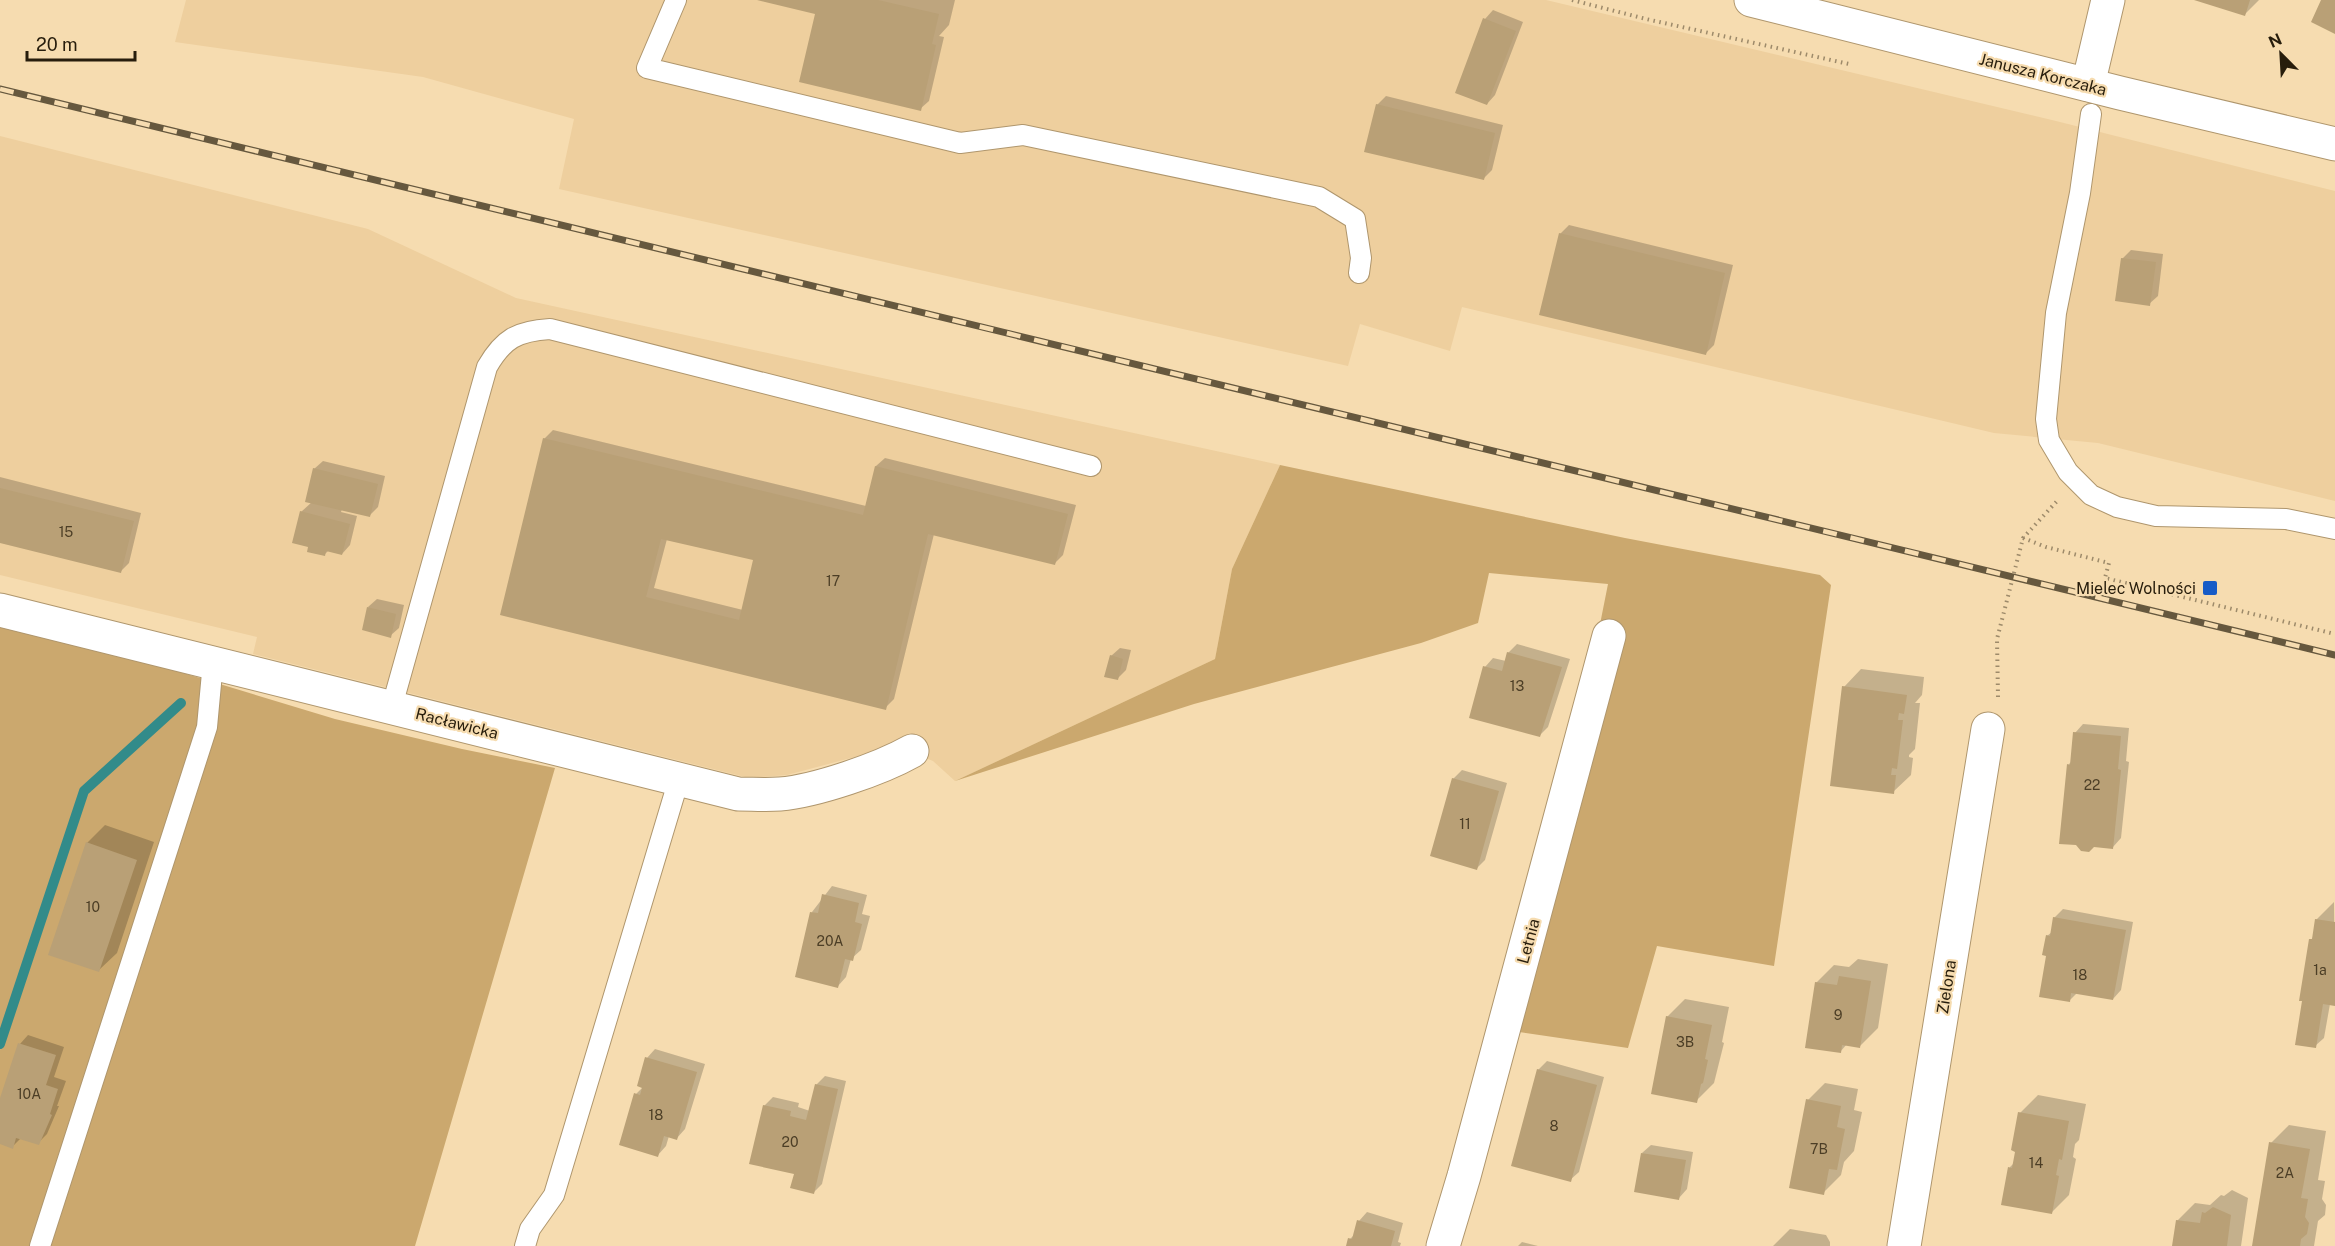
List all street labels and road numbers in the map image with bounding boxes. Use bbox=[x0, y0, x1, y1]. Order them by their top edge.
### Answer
street label: Janusza Korczaka bbox=[1977, 49, 2108, 99]
street label: Racławicka bbox=[413, 704, 500, 743]
street label: Letnia bbox=[1513, 917, 1544, 966]
street label: Zielona bbox=[1933, 959, 1960, 1015]

